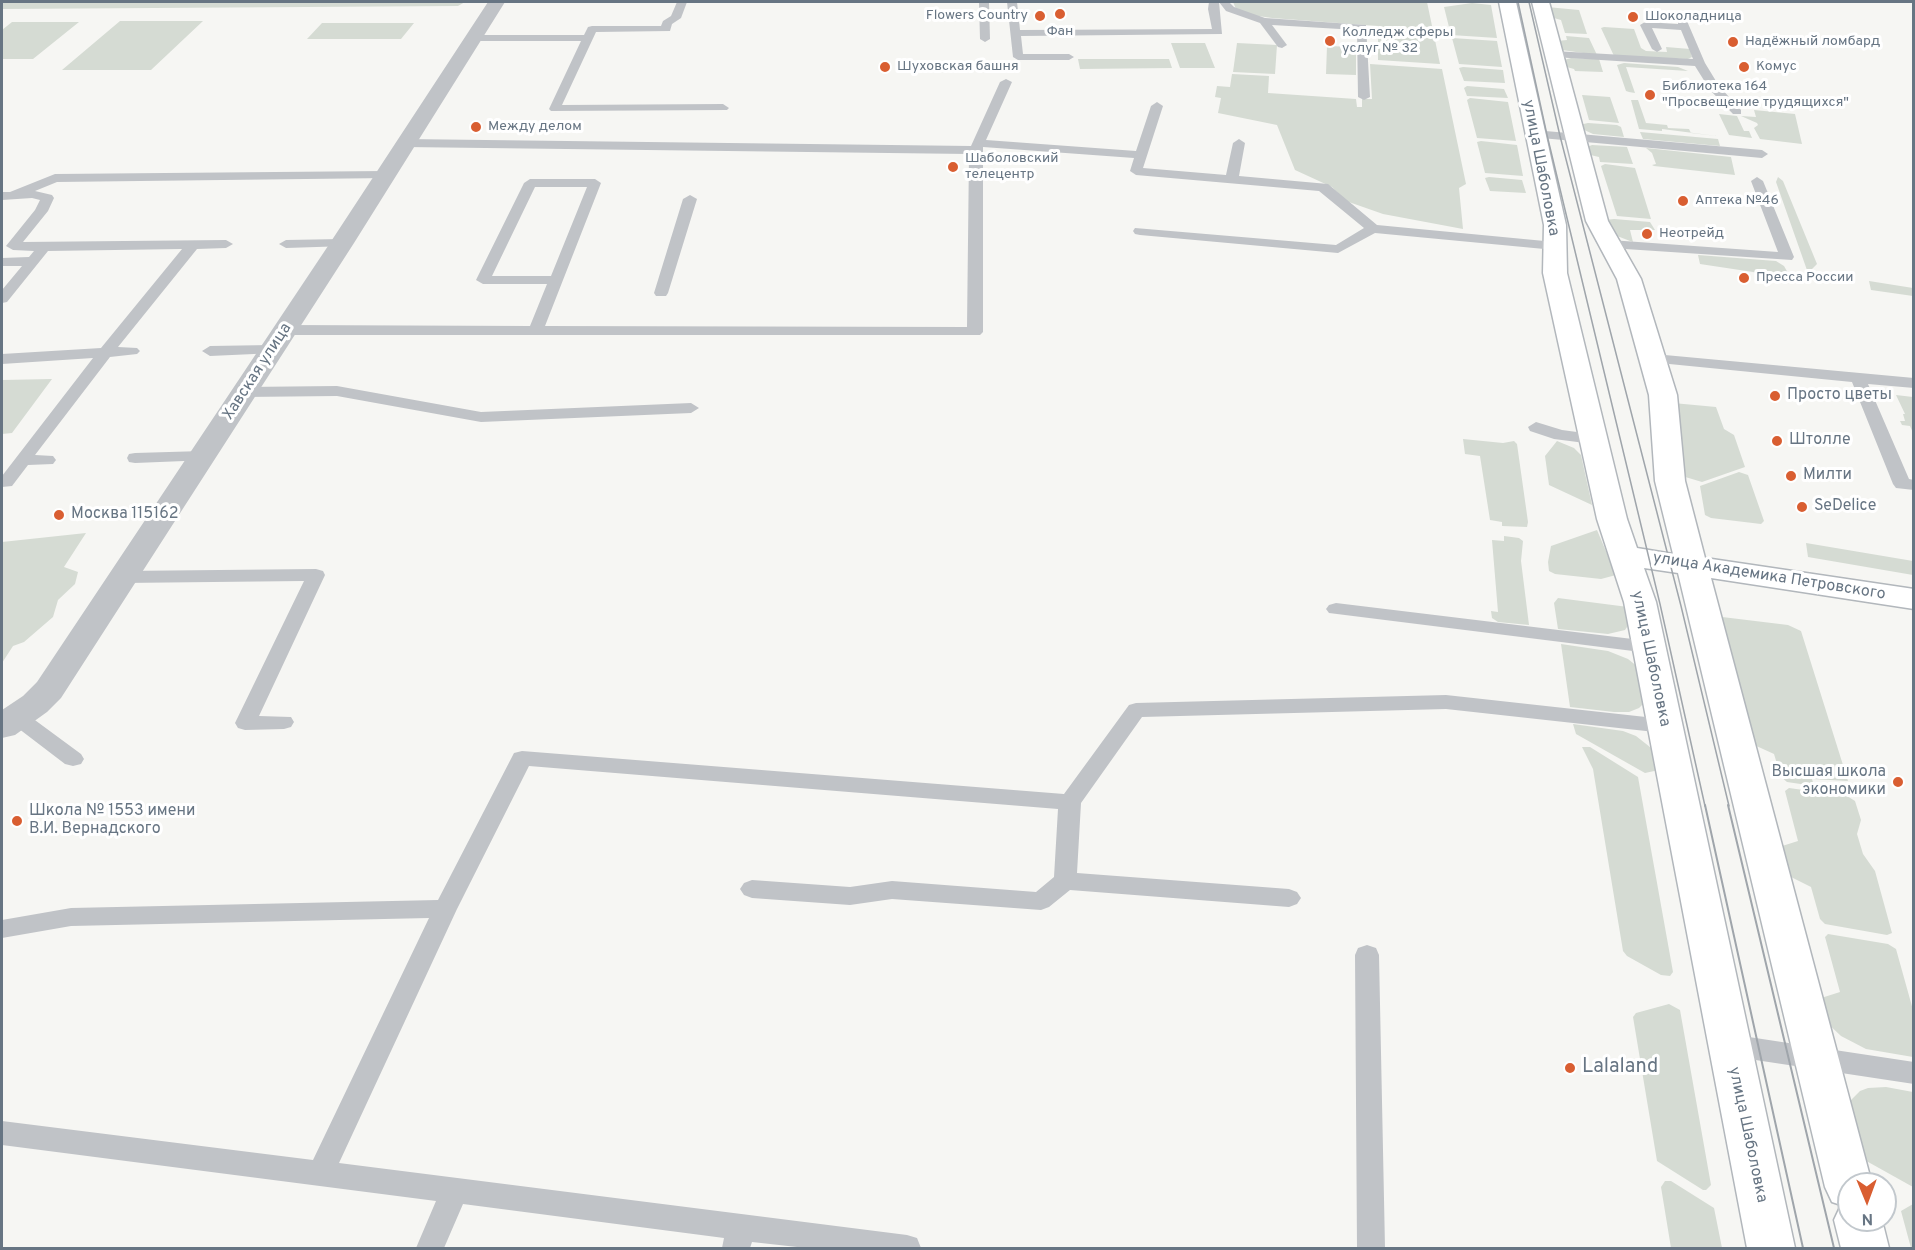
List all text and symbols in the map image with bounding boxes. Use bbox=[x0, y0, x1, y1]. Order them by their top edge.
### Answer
marker: Фан bbox=[1053, 7, 1067, 21]
place label: Flowers Country bbox=[926, 8, 1028, 24]
marker: Flowers Country bbox=[1033, 9, 1047, 23]
place label: Шоколадница bbox=[1645, 9, 1742, 25]
marker: Шоколадница bbox=[1626, 10, 1640, 24]
place label: Фан bbox=[1047, 24, 1073, 40]
place label: Колледж сферы услуг № 32 bbox=[1342, 25, 1453, 57]
marker: Колледж сферы услуг № 32 bbox=[1323, 34, 1337, 48]
place label: Надёжный ломбард bbox=[1745, 34, 1880, 50]
marker: Надёжный ломбард bbox=[1726, 35, 1740, 49]
place label: Шуховская башня bbox=[897, 59, 1019, 75]
place label: Комус bbox=[1756, 59, 1797, 75]
marker: Шуховская башня bbox=[878, 60, 892, 74]
marker: Комус bbox=[1737, 60, 1751, 74]
place label: Библиотека 164 "Просвещение трудящихся" bbox=[1662, 79, 1849, 112]
marker: Библиотека 164 "Просвещение трудящихся" bbox=[1643, 88, 1657, 102]
street label: улица Шаболовка bbox=[1517, 98, 1563, 238]
place label: Между делом bbox=[488, 119, 582, 135]
marker: Между делом bbox=[469, 120, 483, 134]
place label: Шаболовский телецентр bbox=[965, 151, 1059, 184]
marker: Шаболовский телецентр bbox=[946, 160, 960, 174]
place label: Аптека №46 bbox=[1695, 193, 1779, 209]
marker: Аптека №46 bbox=[1676, 194, 1690, 208]
place label: Неотрейд bbox=[1659, 226, 1724, 242]
marker: Неотрейд bbox=[1640, 227, 1654, 241]
place label: Пресса России bbox=[1756, 270, 1854, 286]
marker: Пресса России bbox=[1737, 271, 1751, 285]
street label: Хавская улица bbox=[220, 320, 296, 424]
place label: Просто цветы bbox=[1787, 386, 1892, 406]
marker: Просто цветы bbox=[1768, 389, 1782, 403]
place label: Штолле bbox=[1789, 431, 1850, 451]
marker: Штолле bbox=[1770, 434, 1784, 448]
place label: Милти bbox=[1803, 466, 1852, 486]
marker: Милти bbox=[1784, 469, 1798, 483]
place label: SeDelice bbox=[1814, 497, 1876, 517]
marker: SeDelice bbox=[1795, 500, 1809, 514]
place label: Москва 115162 bbox=[71, 505, 179, 525]
marker: Москва 115162 bbox=[52, 508, 66, 522]
street label: улица Академика Петровского bbox=[1651, 549, 1887, 605]
street label: улица Шаболовка bbox=[1626, 589, 1674, 729]
place label: Высшая школа экономики bbox=[1771, 763, 1886, 801]
marker: Высшая школа экономики bbox=[1891, 775, 1905, 789]
place label: Школа № 1553 имени В.И. Вернадского bbox=[29, 802, 195, 840]
marker: Школа № 1553 имени В.И. Вернадского bbox=[10, 814, 24, 828]
place label: Lalaland bbox=[1582, 1056, 1658, 1080]
marker: Lalaland bbox=[1563, 1061, 1577, 1075]
street label: улица Шаболовка bbox=[1723, 1065, 1771, 1205]
north arrow bbox=[1837, 1172, 1897, 1232]
text: N bbox=[1861, 1208, 1873, 1228]

